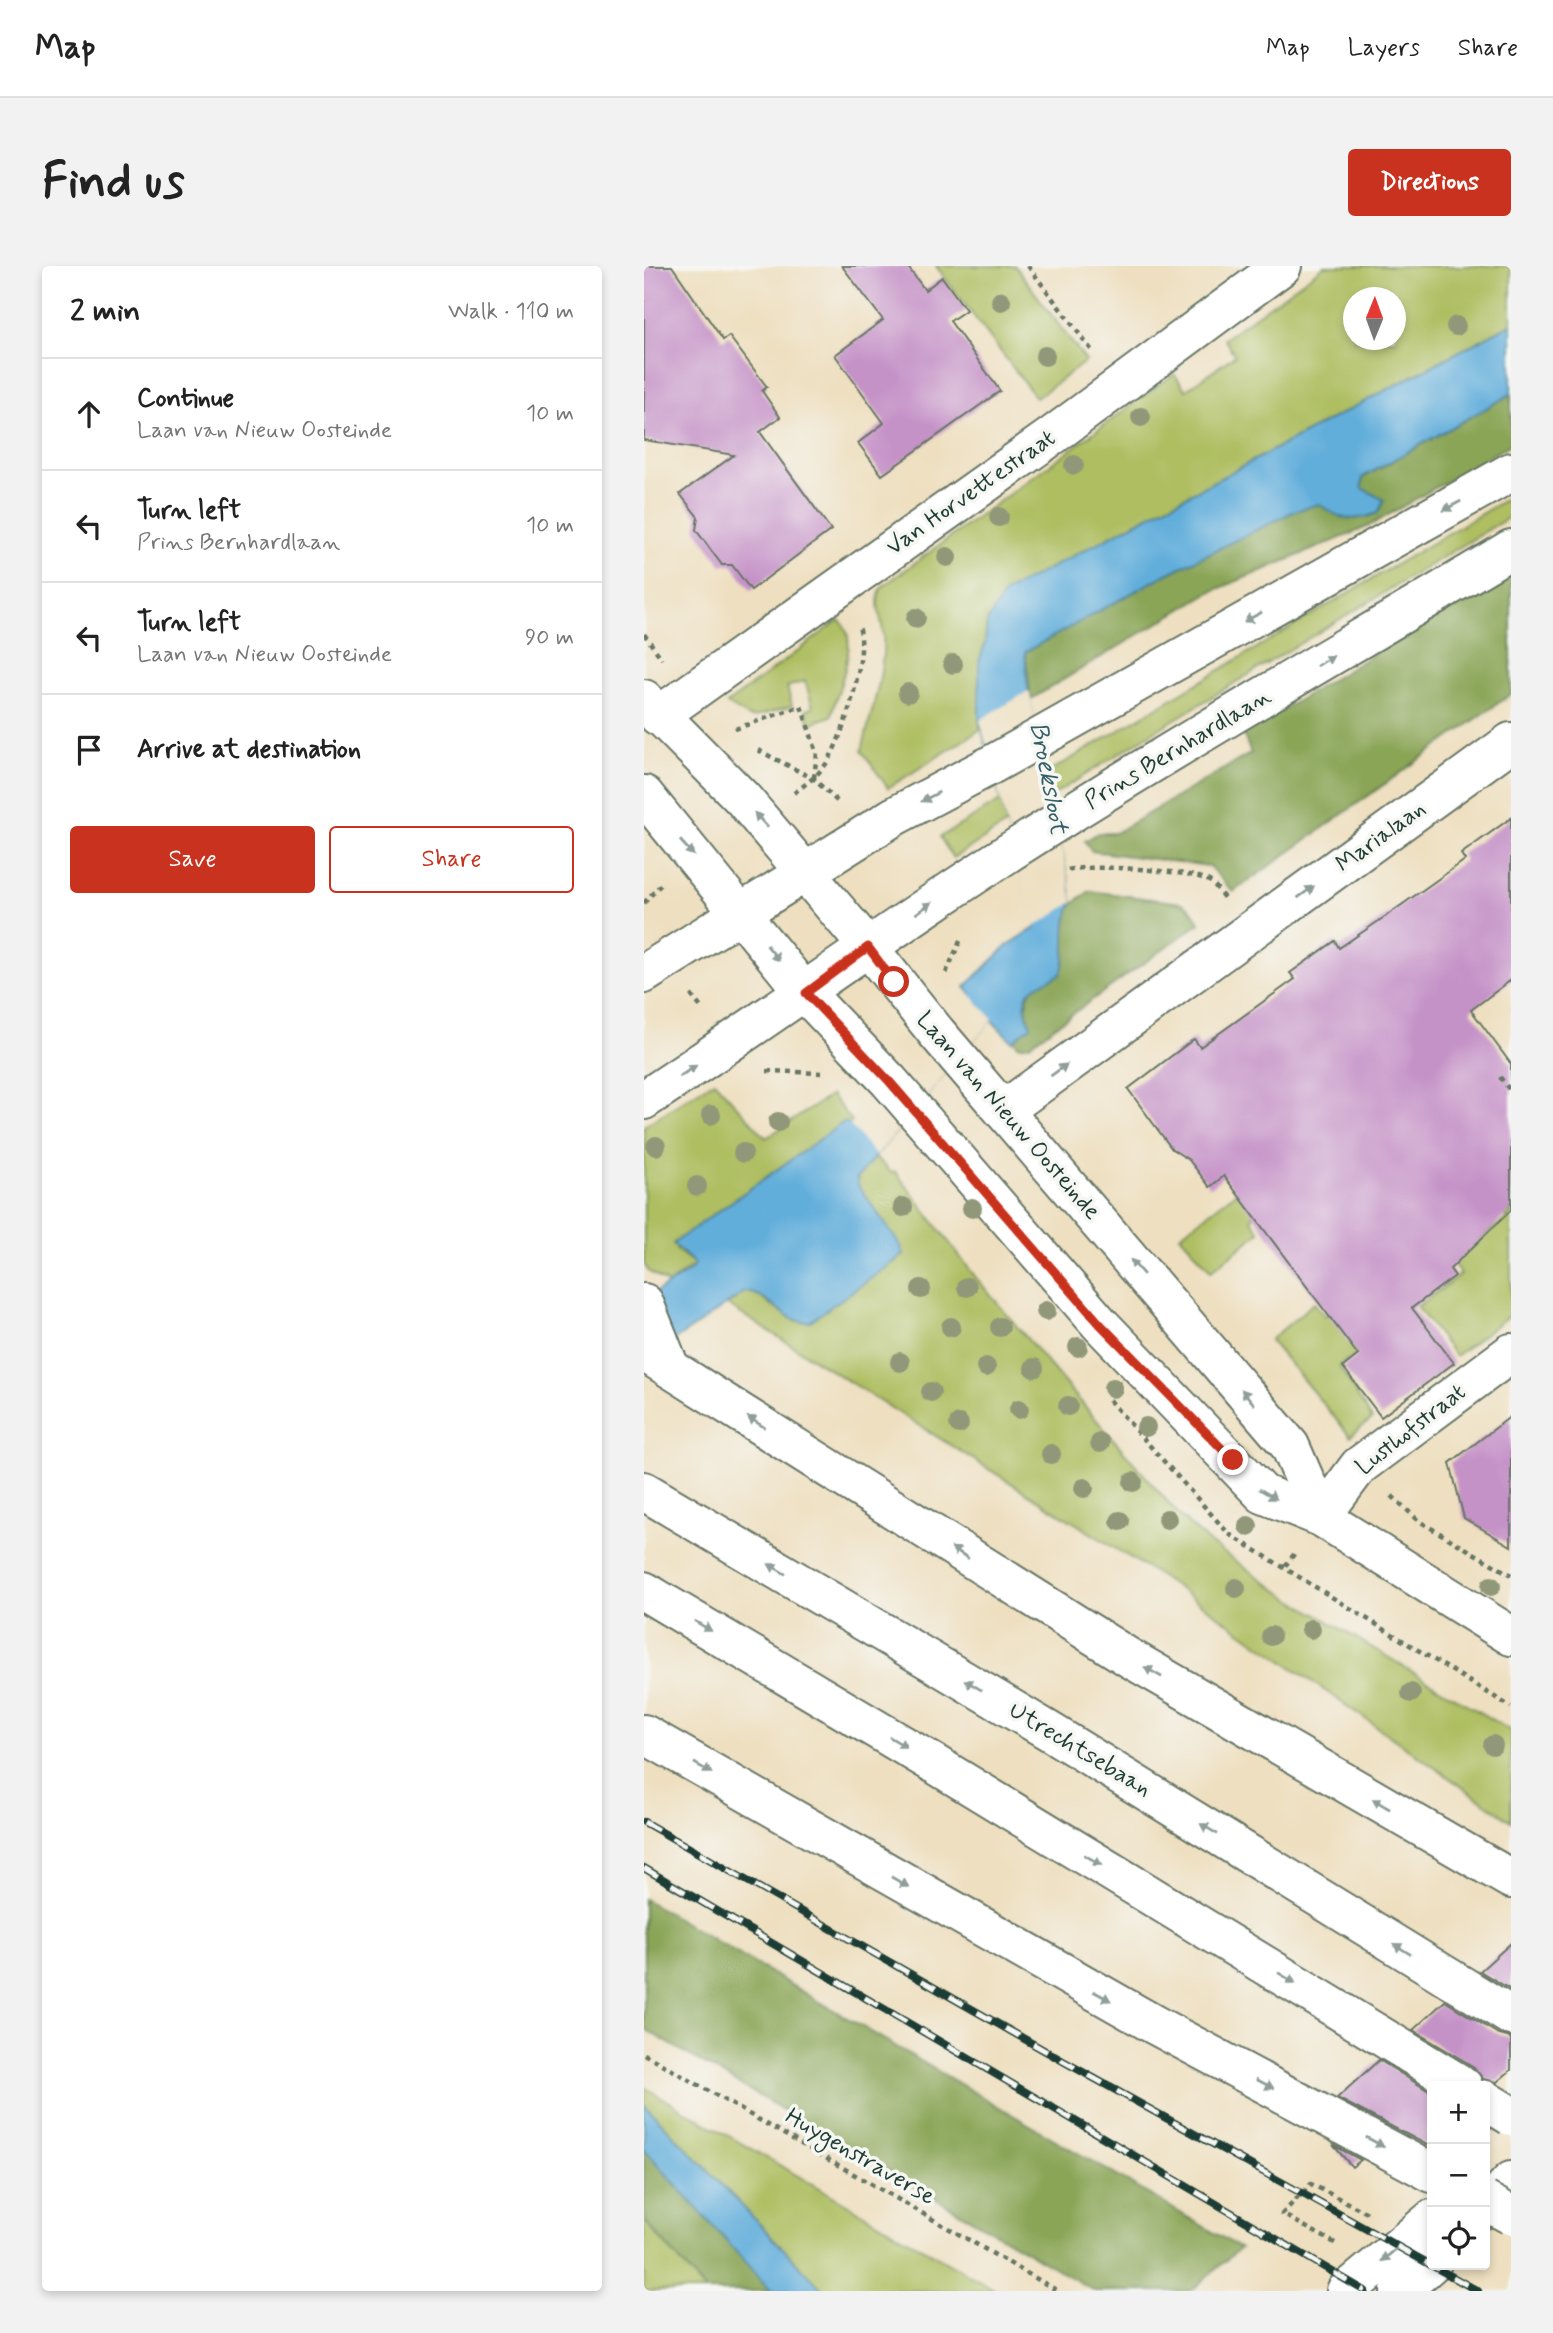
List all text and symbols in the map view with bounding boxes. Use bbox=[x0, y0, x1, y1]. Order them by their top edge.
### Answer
text: Map bbox=[35, 26, 95, 70]
text: Map bbox=[1266, 33, 1310, 64]
text: Layers bbox=[1348, 33, 1420, 64]
text: Share bbox=[1458, 33, 1518, 64]
button: Directions bbox=[1348, 149, 1511, 216]
text: Find us bbox=[42, 150, 185, 215]
north arrow bbox=[1343, 287, 1406, 350]
text: 2 min bbox=[70, 292, 140, 331]
text: Walk · 110 m bbox=[448, 297, 574, 327]
text: Continue bbox=[137, 382, 234, 416]
icon: ahead bbox=[70, 395, 108, 433]
text: 10 m bbox=[526, 399, 574, 429]
text: Laan van Nieuw Oosteinde bbox=[137, 416, 392, 446]
street label: Van Horvettestraat bbox=[880, 423, 1062, 563]
text: Turn left bbox=[137, 494, 241, 528]
one-way arrow bbox=[1442, 500, 1461, 512]
icon: left bbox=[70, 507, 108, 545]
text: 10 m bbox=[526, 511, 574, 541]
text: Prins Bernhardlaan bbox=[137, 528, 340, 558]
text: Turn left bbox=[137, 606, 241, 640]
one-way arrow bbox=[1244, 611, 1263, 623]
icon: left bbox=[70, 619, 108, 657]
text: 90 m bbox=[525, 623, 574, 653]
text: Laan van Nieuw Oosteinde bbox=[137, 640, 392, 670]
one-way arrow bbox=[1316, 654, 1335, 667]
street label: Prins Bernhardlaan bbox=[1079, 681, 1277, 817]
water label: Broeksloot bbox=[1020, 719, 1076, 839]
icon: arrive bbox=[70, 731, 108, 769]
text: Arrive at destination bbox=[137, 733, 361, 767]
one-way arrow bbox=[920, 791, 940, 803]
street label: Marialaan bbox=[1330, 794, 1432, 880]
one-way arrow bbox=[753, 811, 769, 829]
button: Save bbox=[70, 826, 315, 893]
button: Share bbox=[329, 826, 574, 893]
one-way arrow bbox=[679, 839, 695, 857]
one-way arrow bbox=[1297, 885, 1315, 899]
one-way arrow bbox=[914, 902, 933, 915]
one-way arrow bbox=[765, 944, 780, 962]
route start bbox=[878, 966, 909, 997]
street label: Laan van Nieuw Oosteinde bbox=[909, 1005, 1107, 1227]
one-way arrow bbox=[1050, 1063, 1068, 1077]
one-way arrow bbox=[679, 1065, 698, 1078]
one-way arrow bbox=[1130, 1258, 1145, 1275]
street label: Lusthofstraat bbox=[1350, 1377, 1472, 1483]
one-way arrow bbox=[1240, 1388, 1256, 1406]
one-way arrow bbox=[746, 1416, 765, 1429]
route end bbox=[1217, 1444, 1248, 1475]
one-way arrow bbox=[1258, 1487, 1278, 1500]
one-way arrow bbox=[950, 1546, 969, 1559]
one-way arrow bbox=[768, 1562, 787, 1575]
one-way arrow bbox=[693, 1619, 712, 1632]
one-way arrow bbox=[1144, 1666, 1163, 1678]
one-way arrow bbox=[963, 1679, 982, 1692]
street label: Utrechtsebaan bbox=[1003, 1695, 1157, 1805]
one-way arrow bbox=[889, 1736, 908, 1748]
one-way arrow bbox=[693, 1762, 713, 1774]
one-way arrow bbox=[1372, 1797, 1391, 1810]
one-way arrow bbox=[1199, 1822, 1219, 1835]
one-way arrow bbox=[1083, 1854, 1102, 1866]
one-way arrow bbox=[890, 1876, 910, 1888]
one-way arrow bbox=[1393, 1942, 1412, 1955]
one-way arrow bbox=[1278, 1972, 1297, 1985]
one-way arrow bbox=[1093, 1990, 1112, 2002]
one-way arrow bbox=[1255, 2078, 1275, 2090]
map controls bbox=[1427, 2081, 1490, 2270]
button: + bbox=[1427, 2081, 1490, 2144]
street label: Huygenstraverse bbox=[778, 2101, 941, 2214]
one-way arrow bbox=[1365, 2137, 1385, 2148]
button: − bbox=[1427, 2144, 1490, 2207]
button: locate bbox=[1427, 2207, 1490, 2270]
one-way arrow bbox=[1381, 2247, 1398, 2262]

